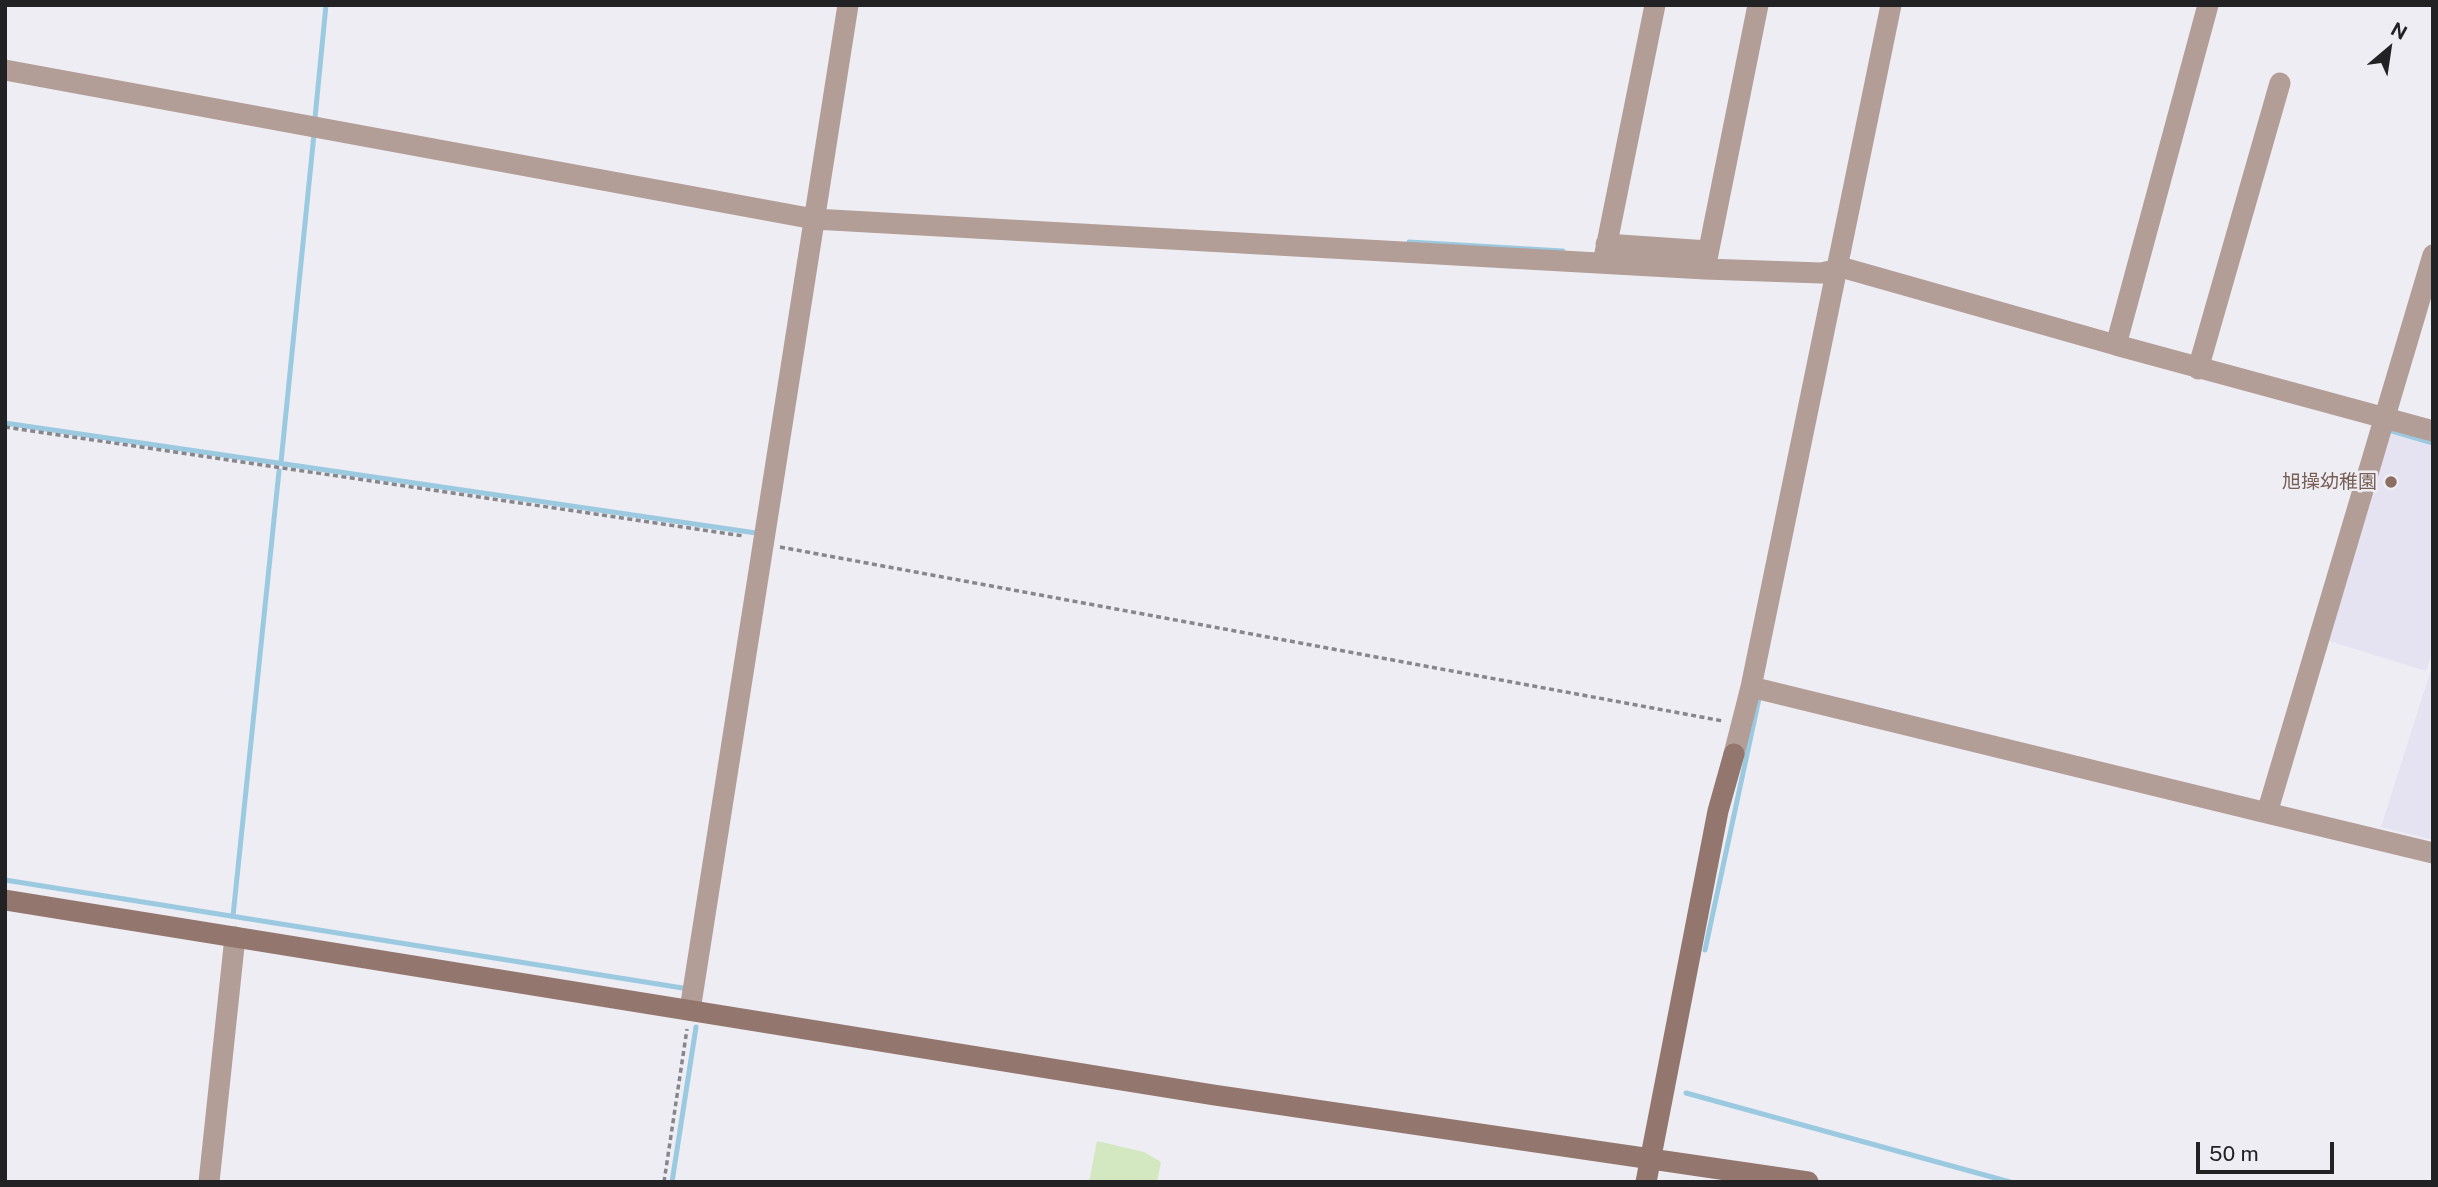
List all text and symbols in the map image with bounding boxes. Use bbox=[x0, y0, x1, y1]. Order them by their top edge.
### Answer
north arrow bbox=[2354, 14, 2424, 84]
text: N bbox=[2387, 17, 2411, 44]
place label: 旭操幼稚園 bbox=[2282, 471, 2377, 493]
marker: 旭操幼稚園 bbox=[2383, 474, 2399, 490]
scale bar bbox=[2200, 1128, 2338, 1172]
text: 50 m bbox=[2209, 1141, 2259, 1166]

